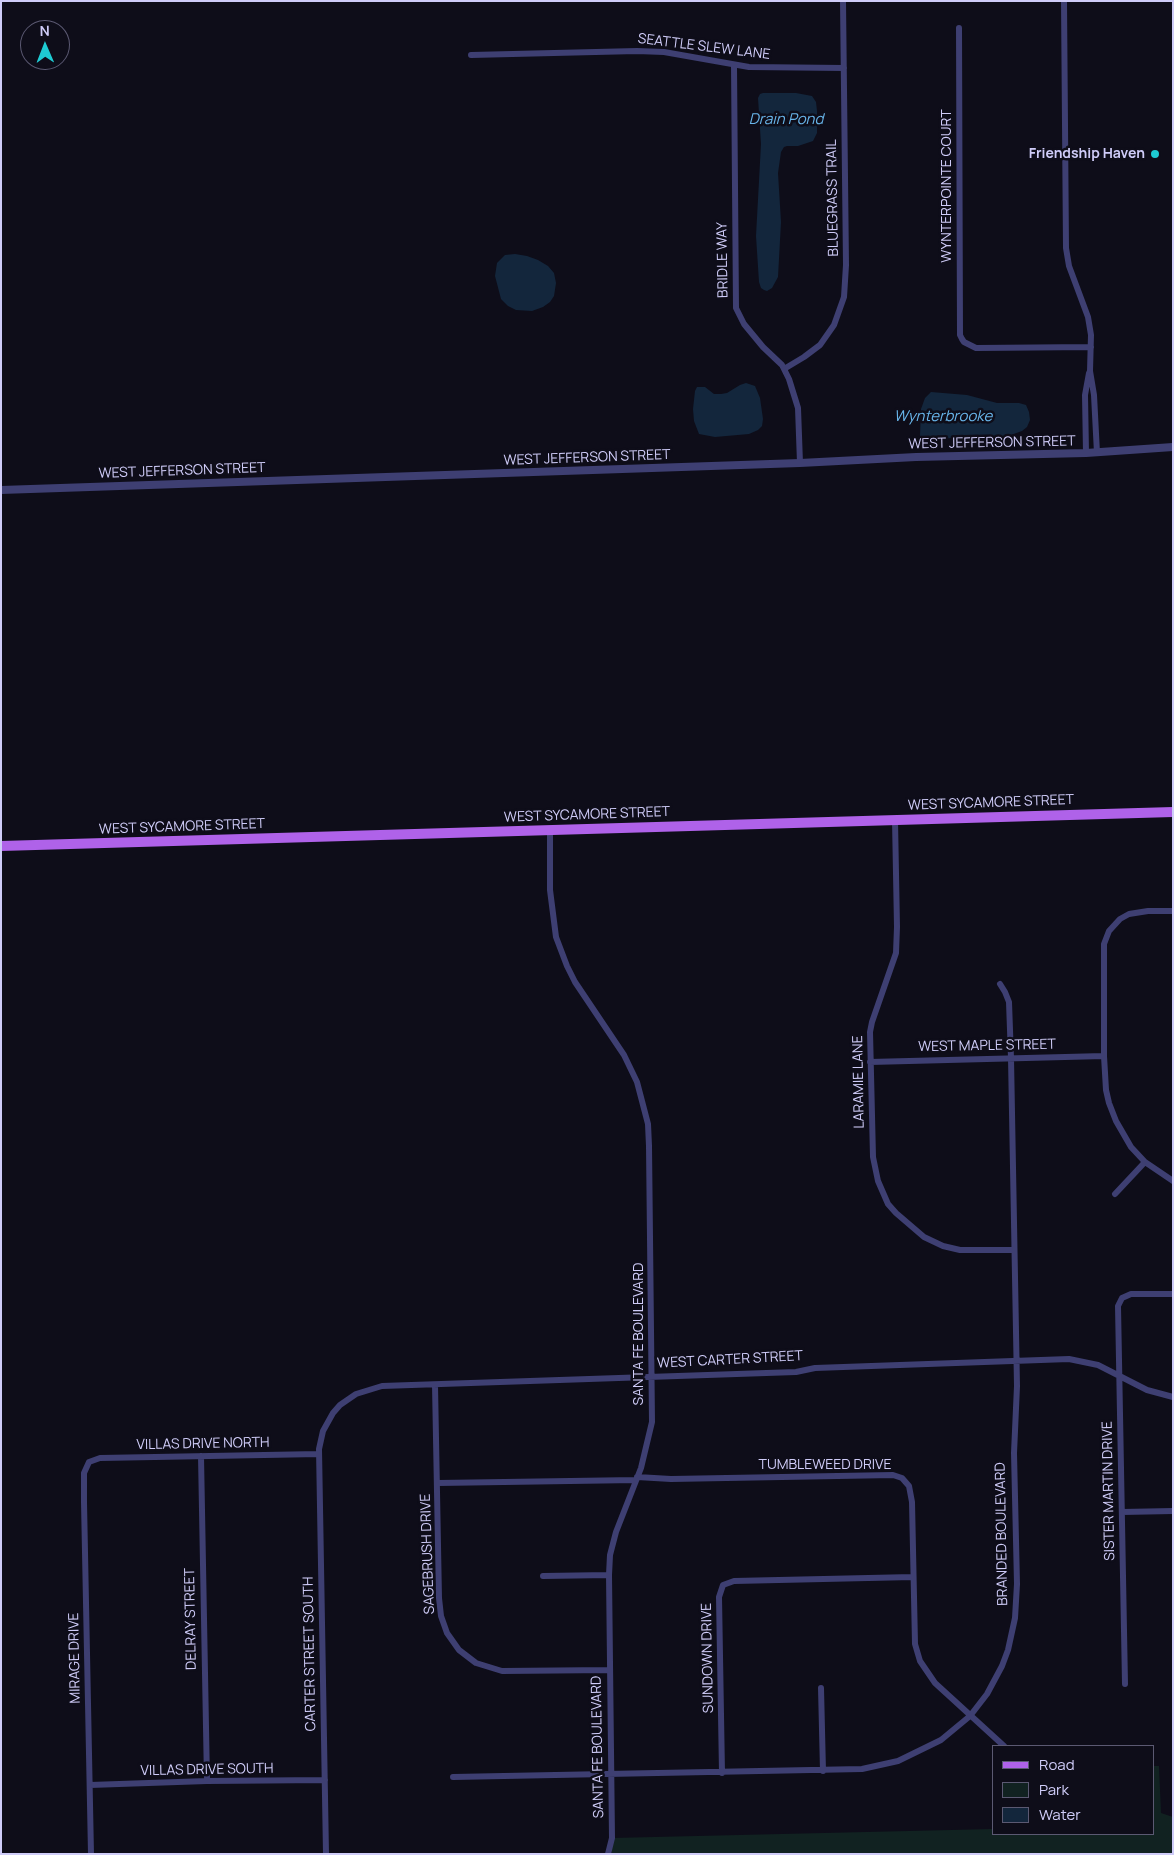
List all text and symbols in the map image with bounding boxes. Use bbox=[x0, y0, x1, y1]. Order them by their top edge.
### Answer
north arrow bbox=[20, 20, 70, 70]
text: N bbox=[40, 21, 50, 40]
street label: SEATTLE SLEW LANE bbox=[637, 31, 771, 63]
street label: WYNTERPOINTE COURT bbox=[939, 109, 955, 263]
water label: Drain Pond bbox=[749, 111, 823, 129]
street label: BLUEGRASS TRAIL bbox=[824, 139, 842, 257]
place label: Friendship Haven bbox=[1029, 146, 1145, 162]
marker: Friendship Haven bbox=[1149, 148, 1161, 160]
street label: BRIDLE WAY bbox=[714, 222, 732, 298]
water label: Wynterbrooke bbox=[894, 408, 992, 426]
street label: WEST JEFFERSON STREET bbox=[908, 433, 1076, 453]
street label: WEST JEFFERSON STREET bbox=[503, 447, 671, 469]
street label: WEST JEFFERSON STREET bbox=[98, 460, 266, 482]
street label: WEST SYCAMORE STREET bbox=[908, 792, 1074, 814]
street label: WEST SYCAMORE STREET bbox=[504, 804, 670, 826]
street label: WEST SYCAMORE STREET bbox=[99, 816, 265, 838]
street label: LARAMIE LANE bbox=[850, 1035, 868, 1129]
street label: WEST MAPLE STREET bbox=[918, 1036, 1056, 1056]
street label: SANTA FE BOULEVARD bbox=[631, 1263, 647, 1405]
street label: WEST CARTER STREET bbox=[657, 1348, 803, 1372]
street label: SISTER MARTIN DRIVE bbox=[1099, 1421, 1119, 1561]
street label: VILLAS DRIVE NORTH bbox=[136, 1434, 270, 1454]
street label: TUMBLEWEED DRIVE bbox=[759, 1457, 891, 1473]
street label: BRANDED BOULEVARD bbox=[992, 1462, 1012, 1606]
street label: SAGEBRUSH DRIVE bbox=[417, 1493, 439, 1615]
street label: DELRAY STREET bbox=[182, 1568, 200, 1670]
street label: CARTER STREET SOUTH bbox=[300, 1576, 320, 1732]
street label: SUNDOWN DRIVE bbox=[699, 1603, 717, 1713]
street label: MIRAGE DRIVE bbox=[66, 1612, 84, 1704]
street label: SANTA FE BOULEVARD bbox=[588, 1675, 608, 1819]
legend bbox=[992, 1745, 1154, 1835]
text: Road bbox=[1039, 1754, 1075, 1775]
street label: VILLAS DRIVE SOUTH bbox=[140, 1760, 274, 1780]
text: Park bbox=[1039, 1779, 1069, 1800]
text: Water bbox=[1039, 1804, 1081, 1825]

